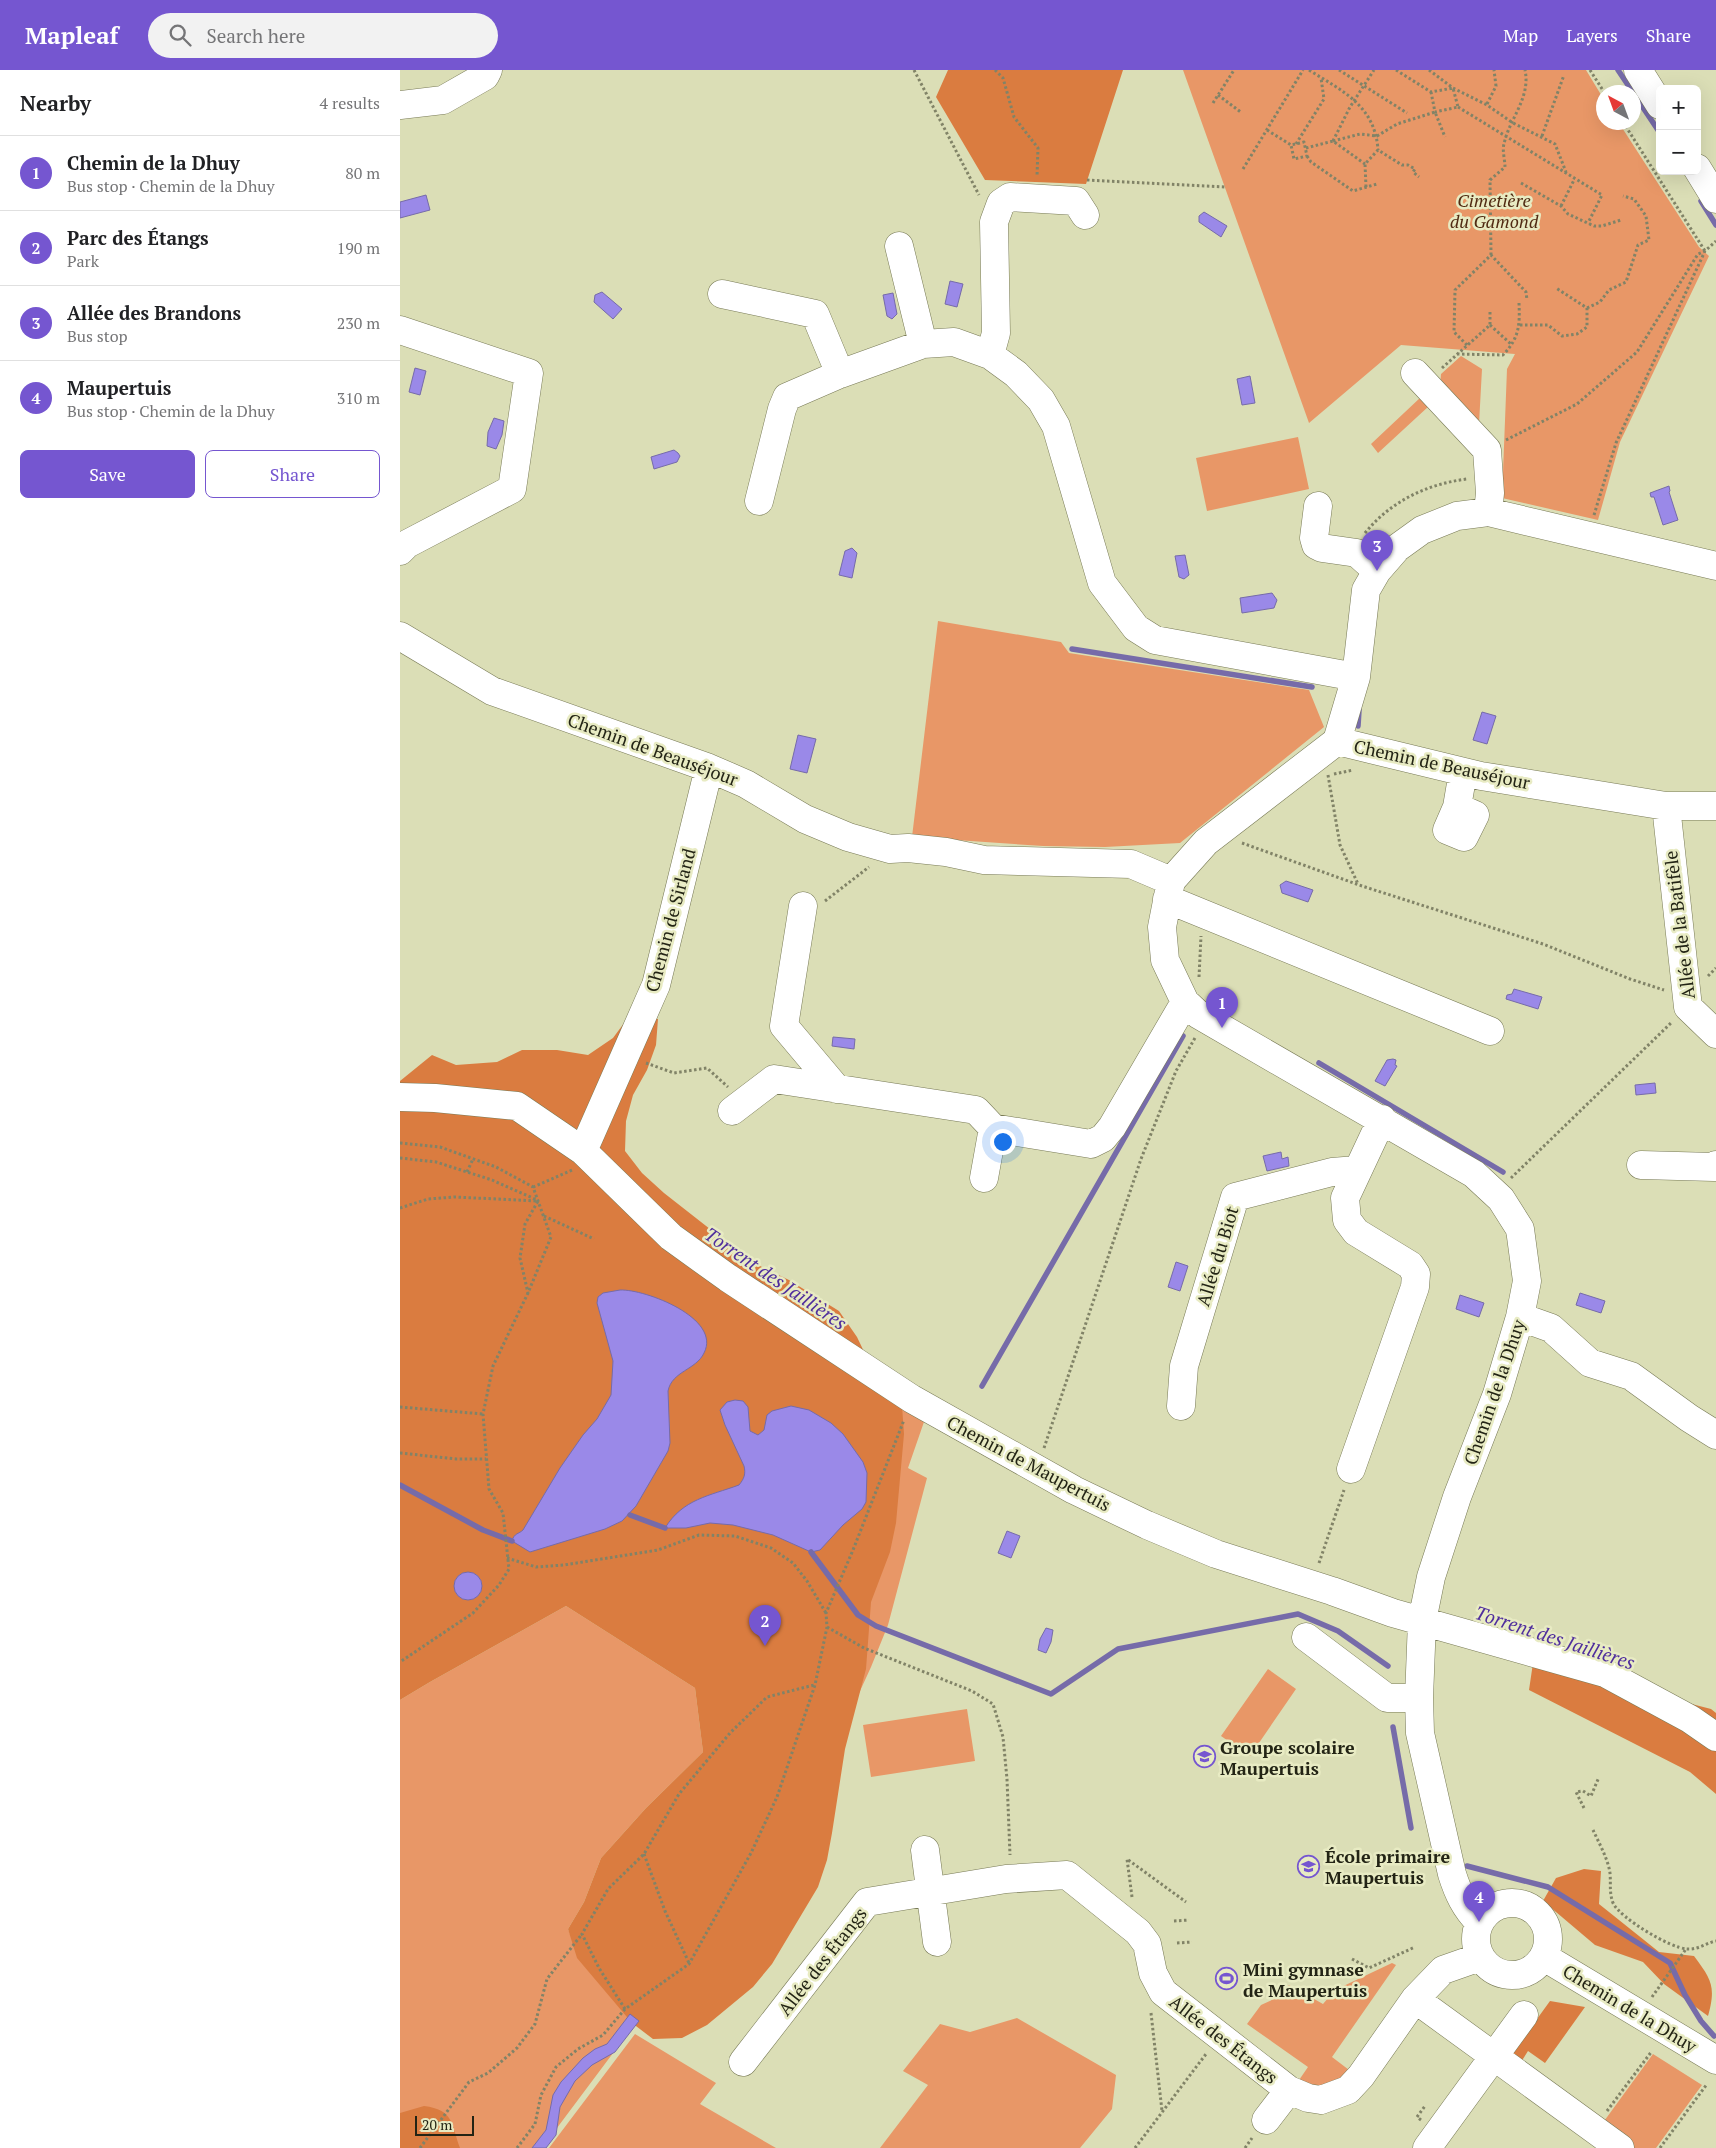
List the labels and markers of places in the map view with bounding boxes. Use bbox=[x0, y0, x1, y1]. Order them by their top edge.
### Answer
pin: 3 bbox=[1361, 530, 1393, 571]
pin: 1 bbox=[1206, 987, 1238, 1028]
pin: 2 bbox=[749, 1605, 781, 1646]
place label: Groupe scolaire Maupertuis bbox=[1220, 1735, 1355, 1780]
school or university icon: Groupe scolaire Maupertuis bbox=[1192, 1745, 1216, 1769]
place label: École primaire Maupertuis bbox=[1325, 1844, 1451, 1889]
school or university icon: École primaire Maupertuis bbox=[1297, 1854, 1321, 1878]
pin: 4 bbox=[1463, 1881, 1495, 1922]
place label: Mini gymnase de Maupertuis bbox=[1243, 1957, 1367, 2002]
sports icon: Mini gymnase de Maupertuis bbox=[1215, 1967, 1239, 1991]

